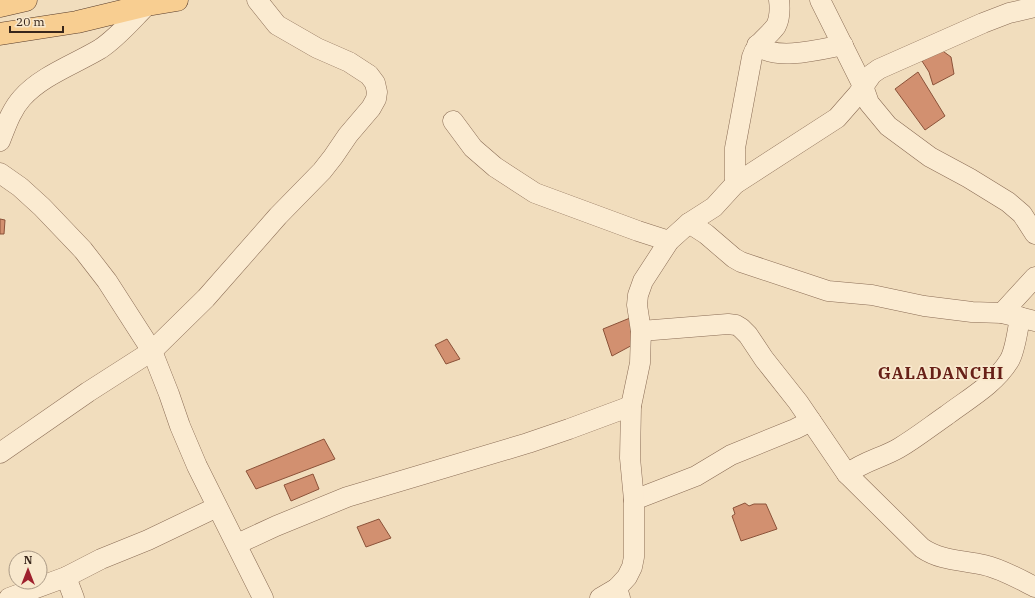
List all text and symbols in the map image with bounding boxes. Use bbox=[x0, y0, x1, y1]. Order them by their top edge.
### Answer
scale bar bbox=[10, 8, 63, 34]
text: 20 m bbox=[16, 14, 45, 29]
district label: GALADANCHI bbox=[878, 362, 1004, 384]
north arrow bbox=[8, 550, 48, 590]
text: N bbox=[24, 553, 33, 567]

